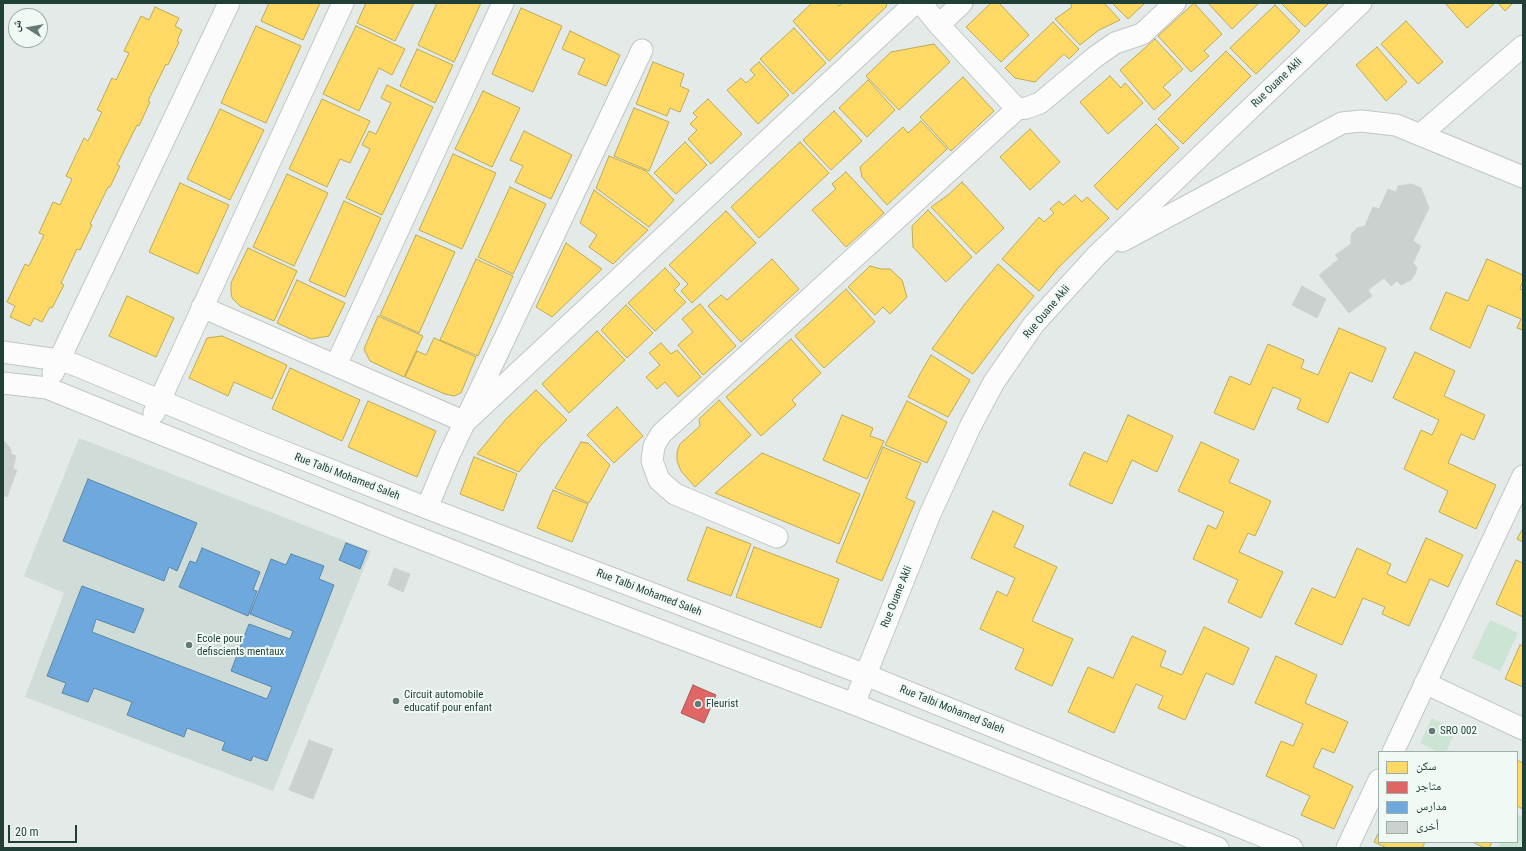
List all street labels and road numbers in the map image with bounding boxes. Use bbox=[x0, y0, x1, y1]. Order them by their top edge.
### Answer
street label: Rue Ouane Akli bbox=[1249, 56, 1305, 110]
street label: Rue Ouane Akli bbox=[1021, 283, 1073, 341]
street label: Rue Talbi Mohamed Saleh bbox=[292, 451, 402, 503]
street label: Rue Ouane Akli bbox=[879, 564, 915, 630]
street label: Rue Talbi Mohamed Saleh bbox=[594, 567, 704, 619]
street label: Rue Talbi Mohamed Saleh bbox=[898, 683, 1006, 737]

